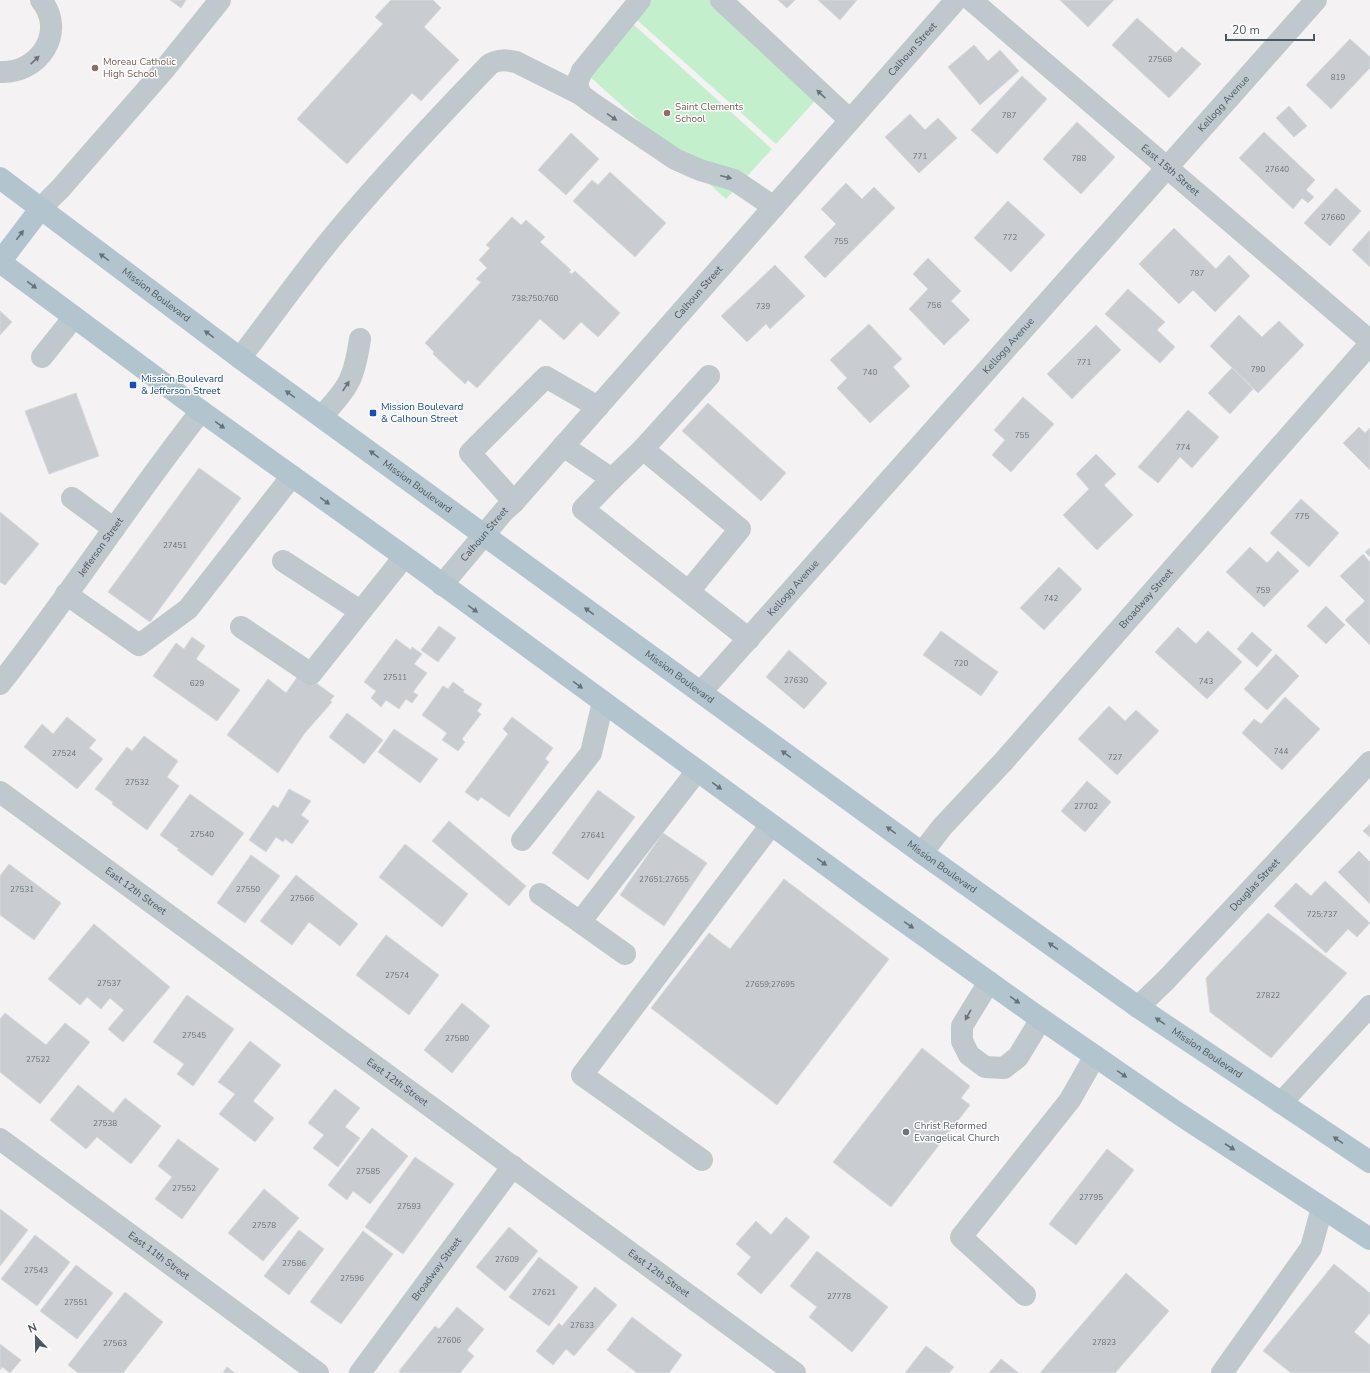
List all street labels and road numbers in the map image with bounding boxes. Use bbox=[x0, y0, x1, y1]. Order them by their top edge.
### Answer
street label: Calhoun Street bbox=[885, 19, 940, 79]
street label: Kellogg Avenue bbox=[1195, 72, 1253, 135]
street label: East 15th Street bbox=[1138, 141, 1203, 200]
street label: Calhoun Street bbox=[671, 262, 726, 322]
street label: Mission Boulevard bbox=[119, 265, 193, 325]
street label: Kellogg Avenue bbox=[980, 315, 1037, 377]
street label: Mission Boulevard bbox=[380, 457, 455, 517]
street label: Calhoun Street bbox=[457, 503, 511, 565]
street label: Jefferson Street bbox=[74, 514, 127, 580]
street label: Kellogg Avenue bbox=[764, 557, 822, 619]
street label: Broadway Street bbox=[1116, 565, 1177, 632]
street label: Mission Boulevard bbox=[642, 647, 717, 707]
street label: Mission Boulevard bbox=[904, 837, 980, 897]
street label: Douglas Street bbox=[1227, 855, 1283, 914]
street label: East 12th Street bbox=[102, 864, 170, 919]
street label: Mission Boulevard bbox=[1169, 1024, 1245, 1082]
street label: East 12th Street bbox=[364, 1055, 431, 1110]
street label: East 11th Street bbox=[125, 1228, 193, 1283]
street label: Broadway Street bbox=[409, 1234, 465, 1304]
street label: East 12th Street bbox=[625, 1246, 693, 1301]

